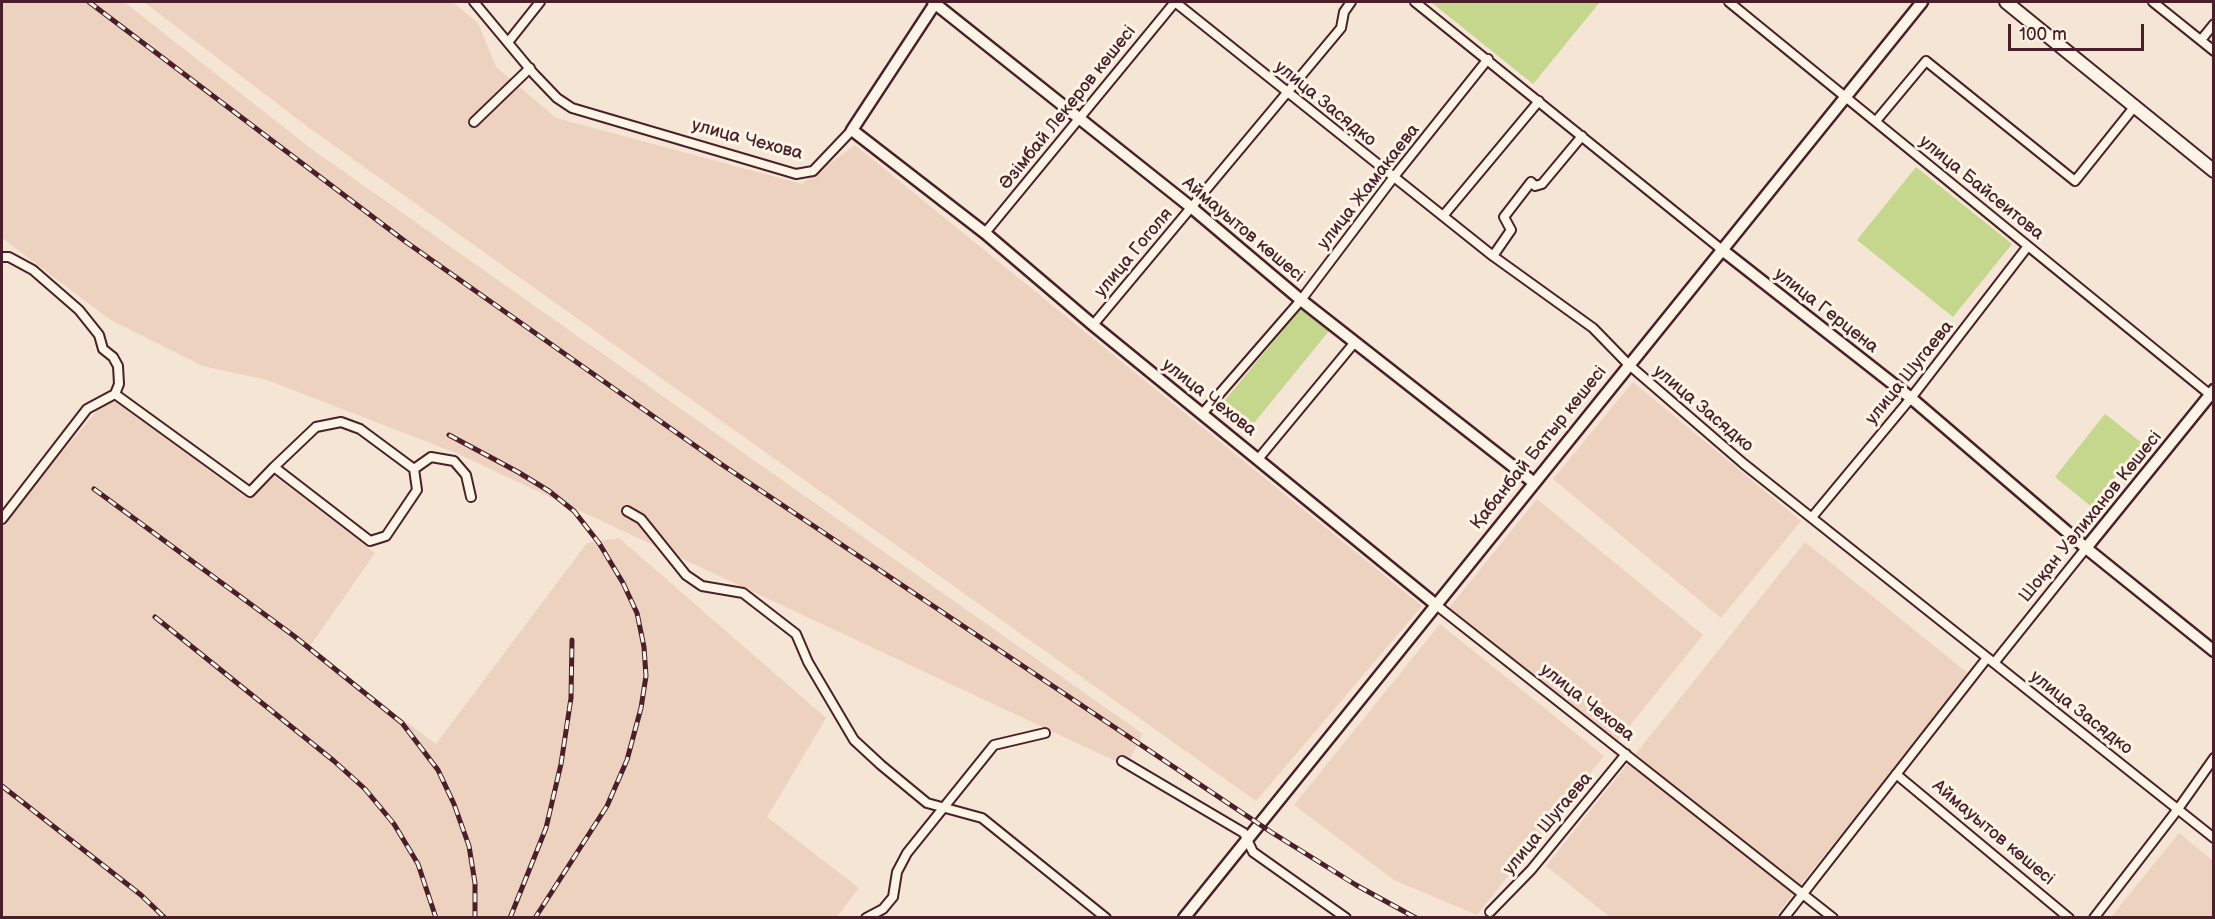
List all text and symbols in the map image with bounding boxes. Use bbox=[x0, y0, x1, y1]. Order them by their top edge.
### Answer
scale bar bbox=[2011, 12, 2148, 50]
street label: Әзімбай Лекеров көшесі bbox=[995, 21, 1141, 195]
text: 100 m bbox=[2019, 24, 2067, 45]
street label: улица Засядко bbox=[1270, 56, 1380, 152]
street label: улица Чехова bbox=[689, 115, 805, 165]
street label: улица Жамакаева bbox=[1313, 120, 1425, 254]
street label: улица Байсеитова bbox=[1914, 131, 2048, 245]
street label: Аймауытов көшесі bbox=[1177, 173, 1309, 287]
street label: улица Гоголя bbox=[1090, 204, 1178, 302]
street label: улица Герцена bbox=[1770, 264, 1882, 358]
street label: улица Шугаева bbox=[1861, 317, 1959, 429]
street label: улица Чехова bbox=[1157, 354, 1261, 442]
street label: улица Засядко bbox=[1648, 361, 1758, 457]
street label: Қабанбай Батыр көшесі bbox=[1466, 362, 1612, 534]
street label: Шоқан Уәлиханов Көшесі bbox=[2015, 427, 2167, 607]
street label: улица Чехова bbox=[1535, 659, 1639, 747]
street label: улица Засядко bbox=[2025, 666, 2137, 760]
street label: улица Шугаева bbox=[1499, 768, 1597, 880]
street label: Аймауытов көшесі bbox=[1927, 776, 2059, 890]

